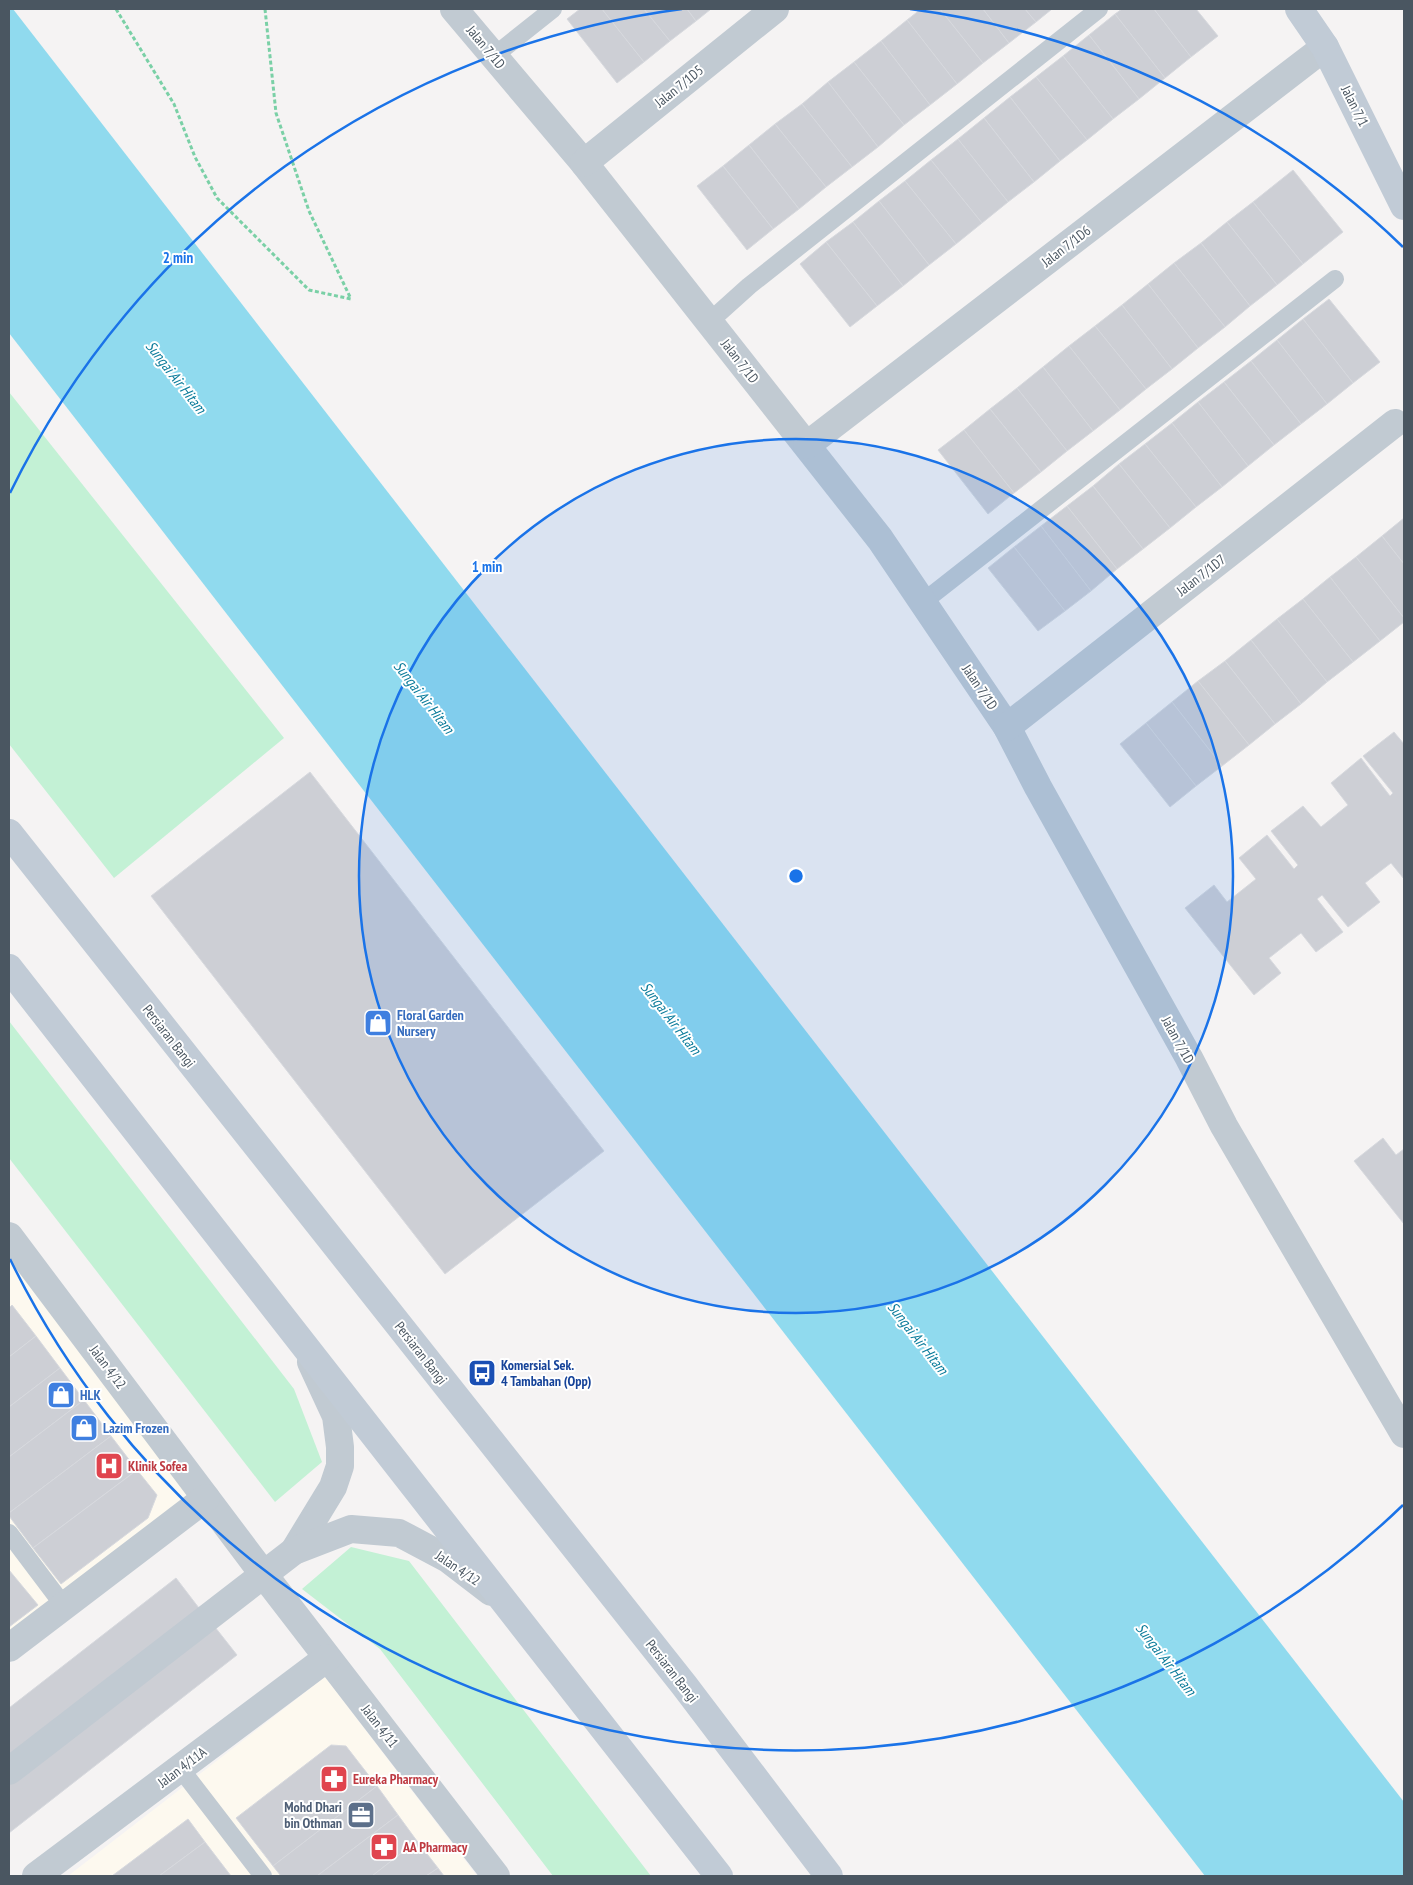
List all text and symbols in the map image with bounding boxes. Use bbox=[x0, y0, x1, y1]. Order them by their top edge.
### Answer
street label: Jalan 7/1D bbox=[462, 21, 509, 72]
street label: Jalan 7/1D5 bbox=[650, 61, 707, 112]
street label: Jalan 7/1 bbox=[1337, 82, 1373, 130]
street label: Jalan 7/1D6 bbox=[1037, 221, 1094, 271]
text: 2 min bbox=[163, 248, 193, 267]
street label: Jalan 7/1D bbox=[717, 335, 763, 387]
water label: Sungai Air Hitam bbox=[142, 337, 211, 418]
street label: Jalan 7/1D7 bbox=[1172, 550, 1229, 600]
text: 1 min bbox=[472, 557, 502, 576]
water label: Sungai Air Hitam bbox=[390, 657, 459, 738]
street label: Jalan 7/1D bbox=[958, 660, 1002, 713]
centre of rings bbox=[787, 867, 805, 885]
water label: Sungai Air Hitam bbox=[637, 978, 706, 1059]
street label: Persiaran Bangi bbox=[139, 1001, 199, 1071]
place label: Floral Garden Nursery bbox=[397, 1006, 464, 1040]
shop icon: Floral Garden Nursery bbox=[363, 1008, 393, 1038]
street label: Jalan 7/1D bbox=[1157, 1012, 1198, 1067]
water label: Sungai Air Hitam bbox=[884, 1298, 953, 1379]
street label: Persiaran Bangi bbox=[391, 1318, 451, 1388]
street label: Jalan 4/12 bbox=[85, 1341, 130, 1392]
place label: Komersial Sek. 4 Tambahan (Opp) bbox=[501, 1356, 592, 1390]
bus stop icon: Komersial Sek. 4 Tambahan (Opp) bbox=[467, 1358, 497, 1388]
shop icon: HLK bbox=[46, 1380, 76, 1410]
place label: HLK bbox=[80, 1386, 101, 1404]
shop icon: Lazim Frozen bbox=[69, 1413, 99, 1443]
place label: Lazim Frozen bbox=[103, 1419, 169, 1437]
hospital icon: Klinik Sofea bbox=[94, 1451, 124, 1481]
place label: Klinik Sofea bbox=[128, 1457, 188, 1475]
street label: Jalan 4/12 bbox=[431, 1546, 484, 1589]
water label: Sungai Air Hitam bbox=[1132, 1619, 1201, 1700]
street label: Persiaran Bangi bbox=[642, 1636, 702, 1706]
street label: Jalan 4/11 bbox=[357, 1700, 402, 1751]
street label: Jalan 4/11A bbox=[153, 1743, 210, 1792]
pharmacy icon: Eureka Pharmacy bbox=[319, 1764, 349, 1794]
place label: Eureka Pharmacy bbox=[353, 1770, 438, 1788]
place label: Mohd Dhari bin Othman bbox=[284, 1798, 342, 1832]
office icon: Mohd Dhari bin Othman bbox=[346, 1800, 376, 1830]
pharmacy icon: AA Pharmacy bbox=[369, 1832, 399, 1862]
place label: AA Pharmacy bbox=[402, 1838, 468, 1856]

